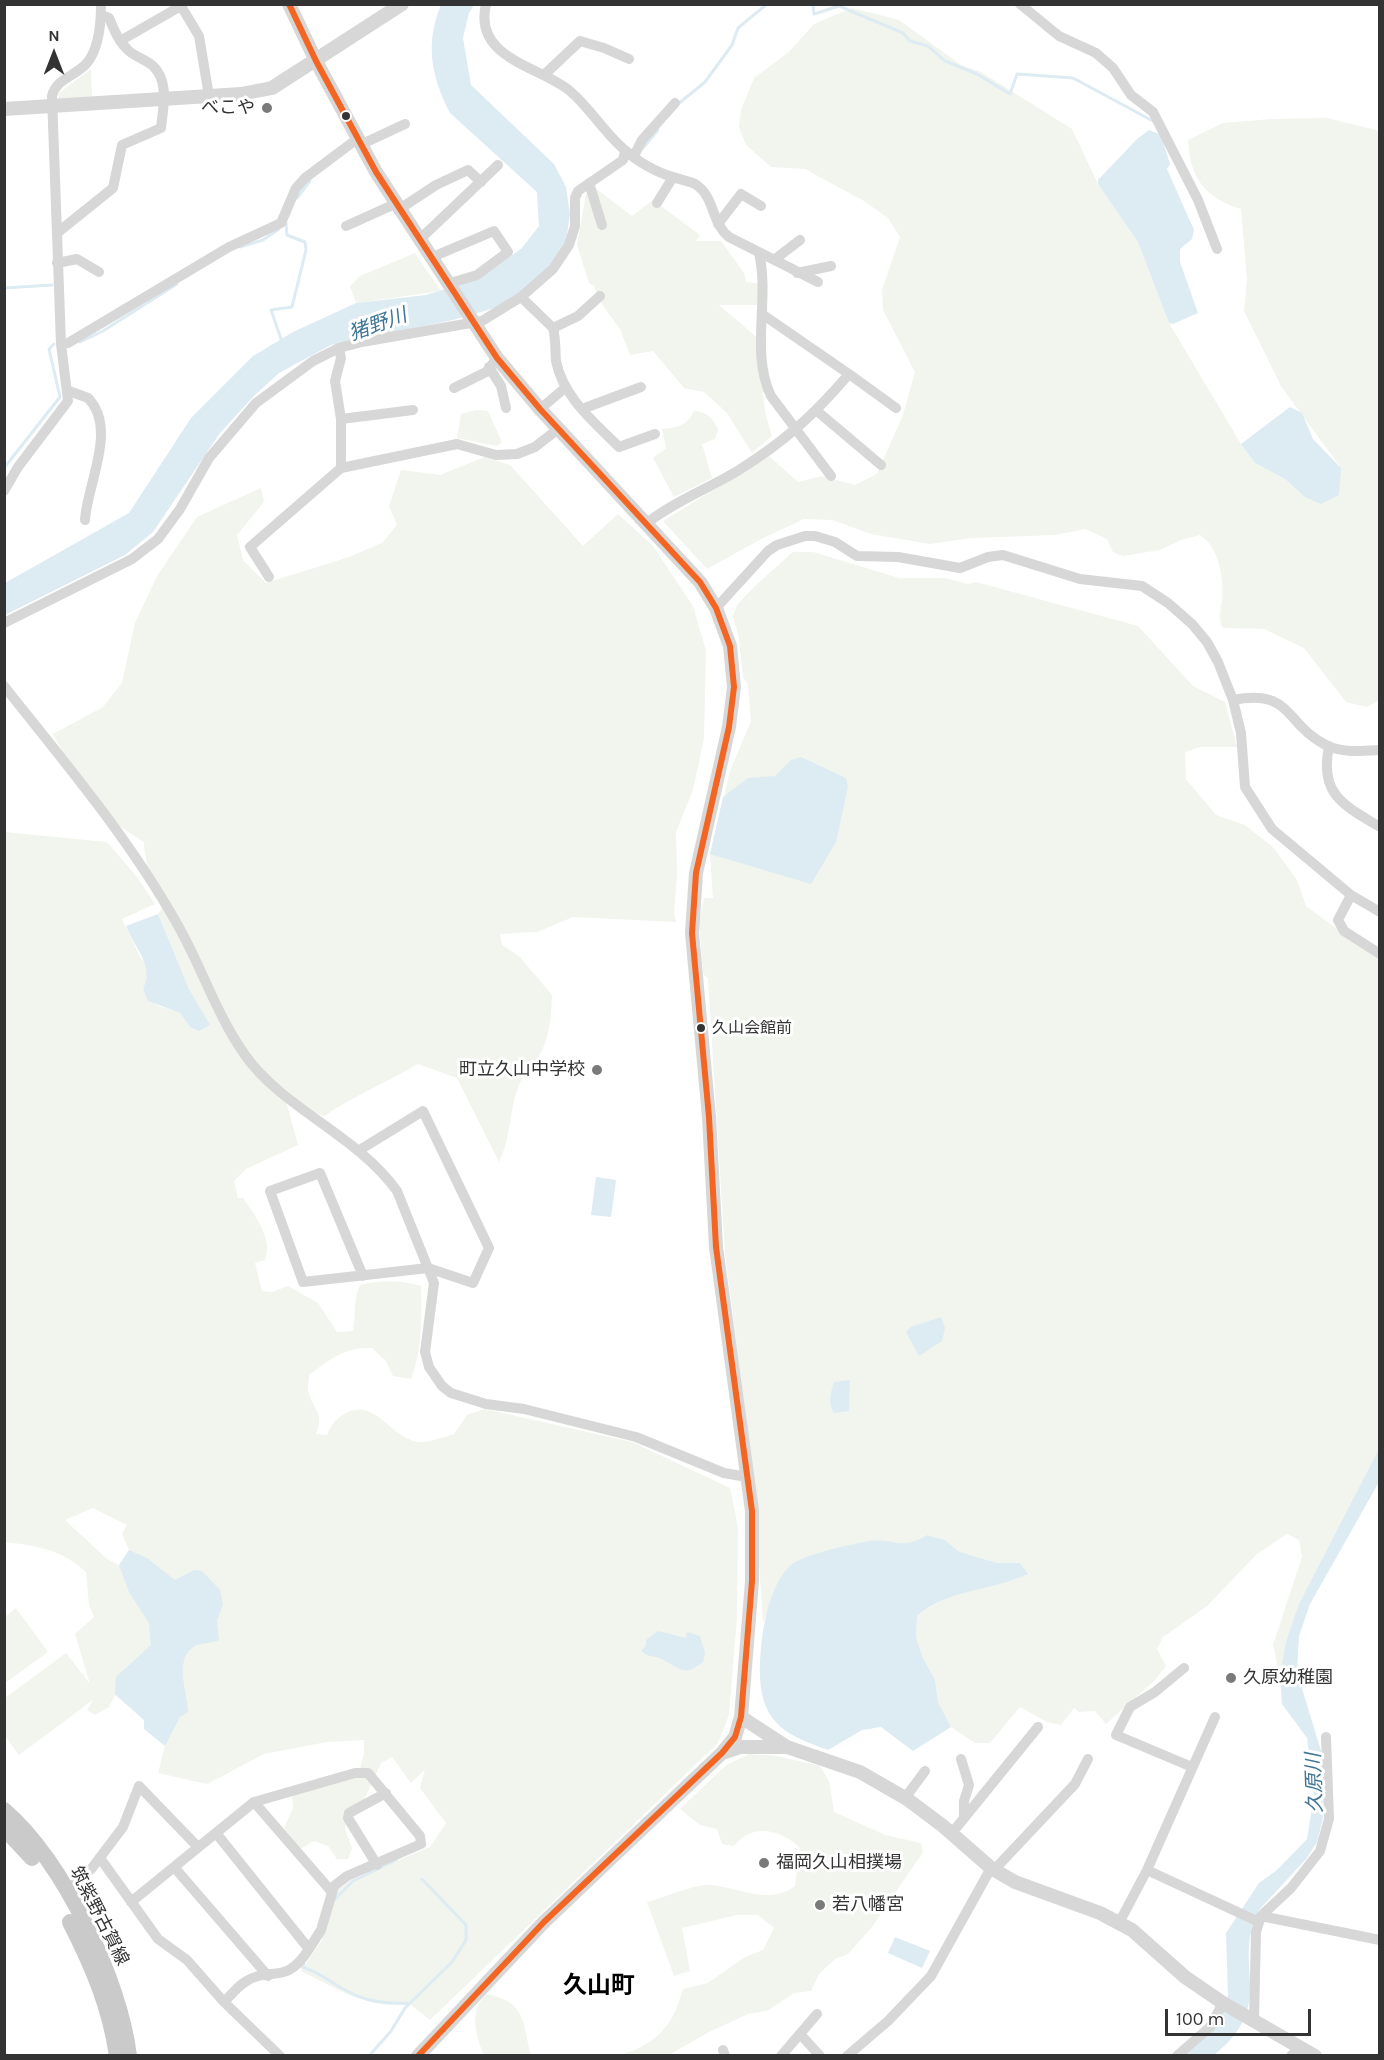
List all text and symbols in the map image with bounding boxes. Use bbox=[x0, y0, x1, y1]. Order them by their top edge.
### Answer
north arrow bbox=[24, 24, 84, 84]
text: N bbox=[48, 26, 60, 45]
place label: べこや bbox=[201, 97, 255, 119]
marker: べこや bbox=[260, 101, 274, 115]
unlabelled marker bbox=[340, 110, 352, 122]
water label: 猪野川 bbox=[346, 303, 410, 347]
place label: 久山会館前 bbox=[712, 1018, 792, 1038]
marker: 久山会館前 bbox=[695, 1022, 707, 1034]
place label: 町立久山中学校 bbox=[459, 1059, 585, 1081]
marker: 町立久山中学校 bbox=[590, 1063, 604, 1077]
place label: 久原幼稚園 bbox=[1243, 1667, 1333, 1689]
marker: 久原幼稚園 bbox=[1224, 1671, 1238, 1685]
water label: 久原川 bbox=[1302, 1753, 1328, 1813]
place label: 福岡久山相撲場 bbox=[776, 1852, 902, 1874]
marker: 福岡久山相撲場 bbox=[757, 1856, 771, 1870]
street label: 筑紫野古賀線 bbox=[65, 1863, 133, 1969]
place label: 若八幡宮 bbox=[832, 1894, 904, 1916]
marker: 若八幡宮 bbox=[813, 1898, 827, 1912]
district label: 久山町 bbox=[563, 1972, 635, 2000]
scale bar bbox=[1168, 1997, 1314, 2035]
text: 100 m bbox=[1176, 2008, 1224, 2030]

